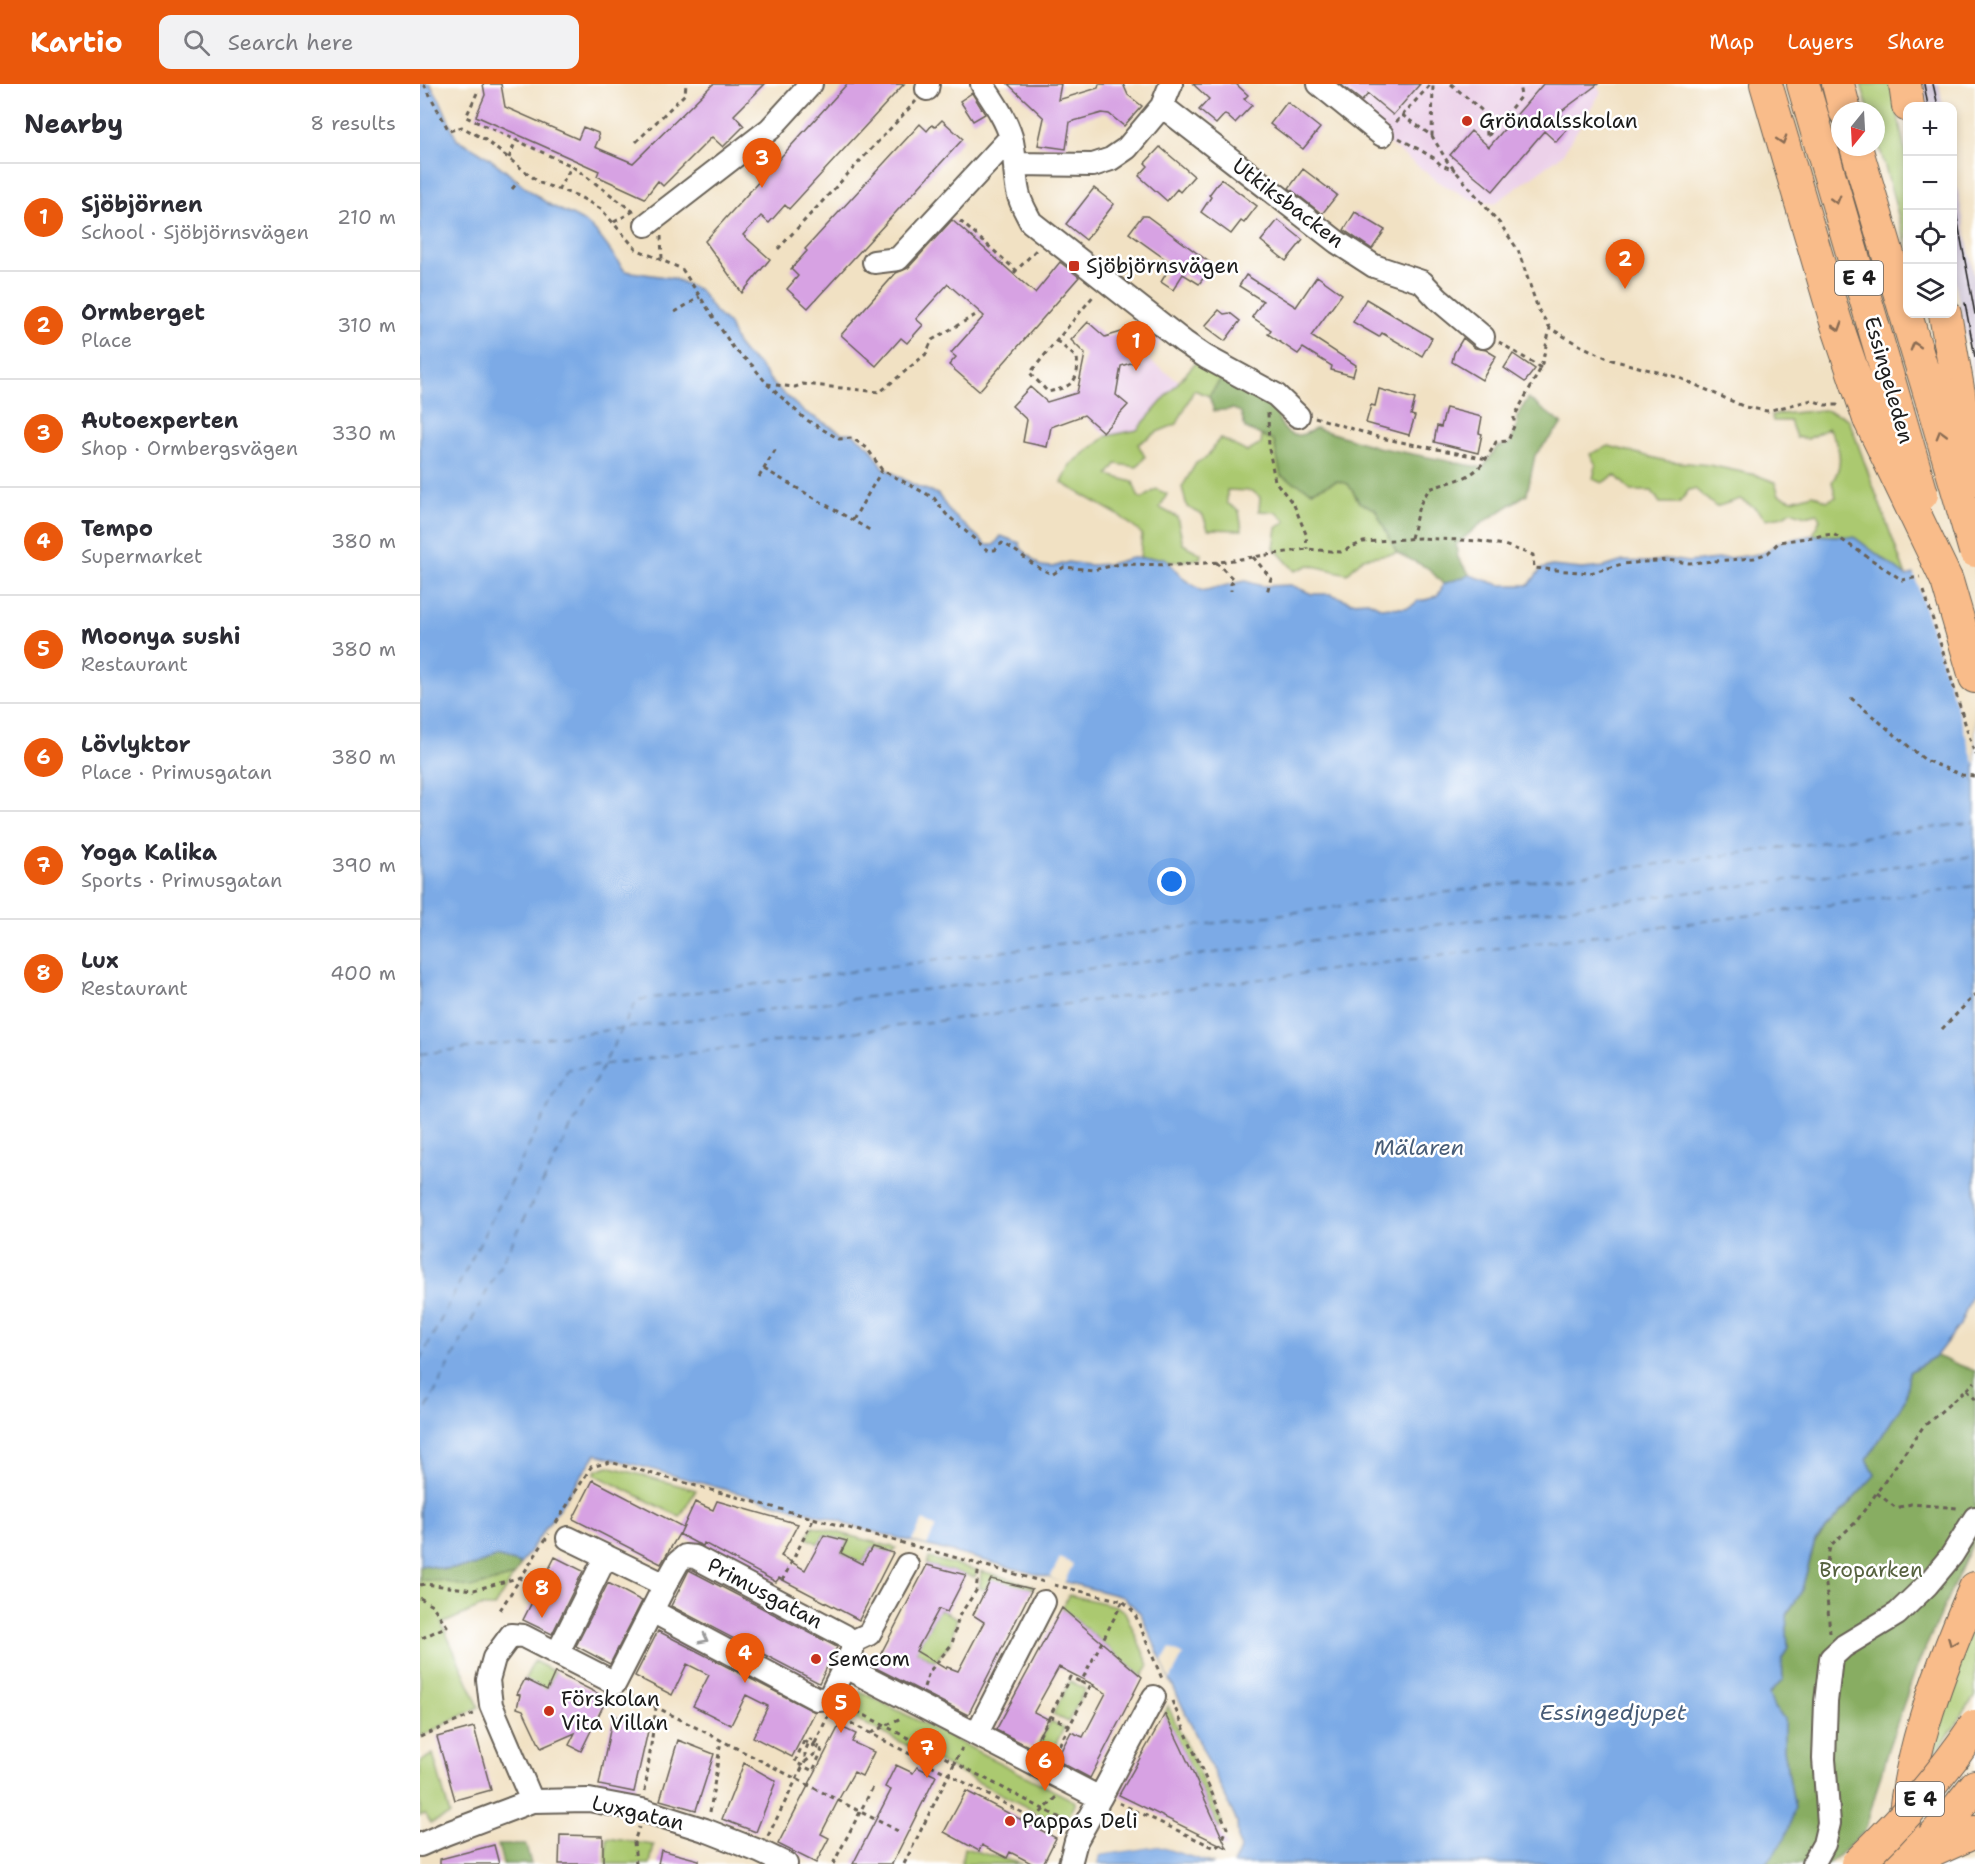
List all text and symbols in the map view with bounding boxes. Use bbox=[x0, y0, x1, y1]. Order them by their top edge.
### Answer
search box bbox=[159, 15, 579, 69]
text: Kartio bbox=[30, 23, 123, 61]
icon: search bbox=[180, 26, 213, 59]
text: Search here bbox=[228, 28, 353, 57]
text: Map bbox=[1709, 28, 1754, 56]
text: Layers bbox=[1787, 28, 1854, 56]
text: Share bbox=[1887, 28, 1945, 56]
north arrow bbox=[1831, 102, 1885, 156]
map controls bbox=[1903, 102, 1957, 318]
button: + bbox=[1903, 102, 1957, 156]
text: Nearby bbox=[24, 106, 123, 141]
place label: Gröndalsskolan bbox=[1479, 107, 1638, 135]
text: 8 results bbox=[310, 110, 396, 136]
marker: Gröndalsskolan bbox=[1460, 114, 1474, 128]
one-way arrow bbox=[1775, 134, 1787, 145]
pin: 3 bbox=[742, 138, 782, 188]
street label: Utkiksbacken bbox=[1226, 152, 1350, 254]
button: − bbox=[1903, 156, 1957, 210]
text: Sjöbjörnen bbox=[81, 190, 203, 219]
one-way arrow bbox=[1829, 194, 1841, 205]
text: 1 bbox=[39, 204, 48, 230]
text: 210 m bbox=[337, 204, 396, 230]
button: locate bbox=[1903, 210, 1957, 264]
text: School · Sjöbjörnsvägen bbox=[81, 219, 309, 245]
pin: 2 bbox=[1606, 240, 1644, 289]
place label: Sjöbjörnsvägen bbox=[1086, 252, 1239, 280]
marker: Sjöbjörnsvägen bbox=[1067, 259, 1081, 273]
road number: E 4 bbox=[1835, 261, 1883, 295]
button: layers bbox=[1903, 264, 1957, 318]
text: Ormberget bbox=[81, 298, 205, 327]
text: 2 bbox=[37, 312, 51, 338]
text: 310 m bbox=[337, 312, 396, 338]
street label: Essingeleden bbox=[1857, 313, 1921, 447]
one-way arrow bbox=[1831, 321, 1843, 332]
pin: 1 bbox=[1116, 322, 1156, 371]
text: Place bbox=[81, 327, 132, 353]
one-way arrow bbox=[1910, 341, 1922, 351]
text: Autoexperten bbox=[81, 406, 238, 435]
text: 3 bbox=[37, 420, 51, 446]
text: 330 m bbox=[332, 420, 396, 446]
one-way arrow bbox=[1936, 429, 1948, 440]
text: Shop · Ormbergsvägen bbox=[81, 435, 298, 461]
text: Tempo bbox=[81, 514, 153, 543]
text: 4 bbox=[37, 528, 51, 554]
text: 380 m bbox=[331, 528, 396, 554]
text: Supermarket bbox=[81, 543, 203, 569]
text: Moonya sushi bbox=[81, 622, 240, 651]
text: 5 bbox=[37, 636, 50, 662]
text: 380 m bbox=[331, 636, 396, 662]
text: Restaurant bbox=[81, 651, 188, 677]
text: Lövlyktor bbox=[81, 730, 191, 759]
text: 6 bbox=[37, 744, 51, 770]
text: 380 m bbox=[331, 744, 396, 770]
text: Place · Primusgatan bbox=[81, 759, 272, 785]
text: Yoga Kalika bbox=[81, 838, 217, 867]
text: 7 bbox=[37, 852, 51, 878]
text: 390 m bbox=[331, 852, 396, 878]
text: Sports · Primusgatan bbox=[81, 867, 282, 893]
your location bbox=[1157, 867, 1186, 896]
text: Lux bbox=[81, 946, 119, 975]
text: 8 bbox=[37, 960, 51, 986]
text: 400 m bbox=[330, 960, 396, 986]
text: Restaurant bbox=[81, 975, 188, 1001]
water label: Mälaren bbox=[1374, 1133, 1464, 1162]
street label: Primusgatan bbox=[703, 1551, 828, 1635]
park label: Broparken bbox=[1819, 1556, 1923, 1584]
pin: 8 bbox=[522, 1568, 562, 1618]
one-way arrow bbox=[698, 1632, 708, 1643]
pin: 4 bbox=[726, 1634, 764, 1683]
one-way arrow bbox=[1947, 1636, 1959, 1647]
place label: Semcom bbox=[828, 1645, 910, 1673]
marker: Semcom bbox=[809, 1652, 823, 1666]
pin: 5 bbox=[822, 1684, 860, 1733]
place label: Förskolan Vita Villan bbox=[561, 1685, 668, 1737]
water label: Essingedjupet bbox=[1540, 1698, 1687, 1727]
marker: Förskolan Vita Villan bbox=[542, 1704, 556, 1718]
pin: 7 bbox=[908, 1728, 946, 1778]
pin: 6 bbox=[1026, 1742, 1064, 1791]
road number: E 4 bbox=[1896, 1782, 1944, 1816]
street label: Luxgatan bbox=[589, 1789, 687, 1837]
place label: Pappas Deli bbox=[1022, 1807, 1138, 1835]
marker: Pappas Deli bbox=[1003, 1814, 1017, 1828]

